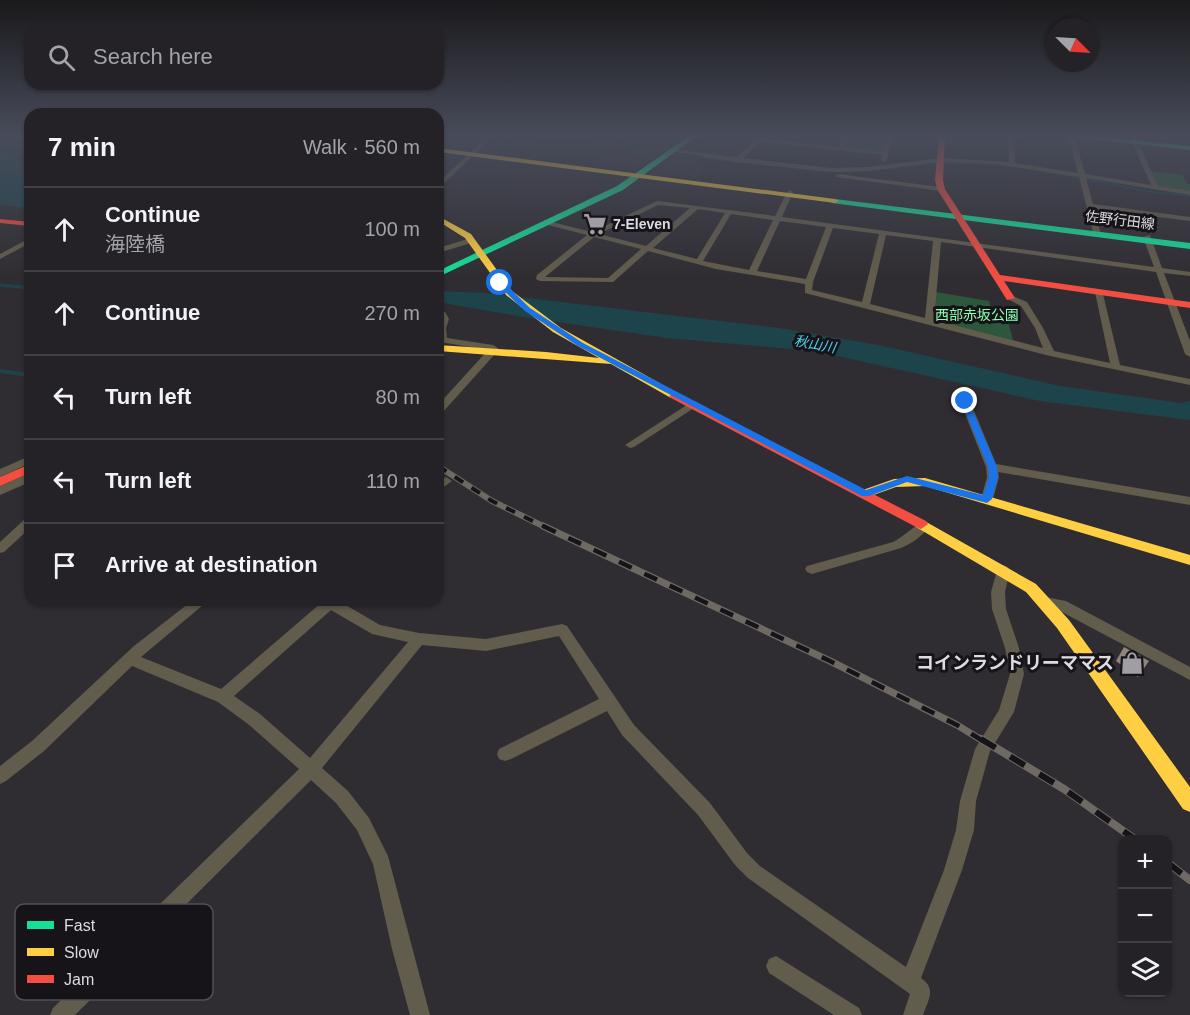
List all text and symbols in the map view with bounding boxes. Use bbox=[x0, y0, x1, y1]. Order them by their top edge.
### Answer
north arrow bbox=[1046, 18, 1100, 72]
search box bbox=[24, 24, 444, 90]
icon: search bbox=[45, 41, 78, 74]
text: Search here bbox=[93, 44, 213, 69]
text: 7 min bbox=[48, 132, 116, 162]
text: Walk · 560 m bbox=[303, 136, 420, 158]
text: Continue bbox=[105, 202, 200, 227]
street label: 佐野行田線 bbox=[1084, 208, 1156, 232]
supermarket icon: 7-Eleven bbox=[582, 211, 608, 237]
icon: ahead bbox=[48, 213, 81, 246]
place label: 7-Eleven bbox=[613, 216, 671, 232]
text: 100 m bbox=[364, 218, 420, 240]
text: 海陸橋 bbox=[105, 233, 165, 255]
route start bbox=[486, 269, 512, 295]
icon: ahead bbox=[48, 297, 81, 330]
text: Continue bbox=[105, 300, 200, 325]
text: 270 m bbox=[364, 302, 420, 324]
park label: 西部赤坂公園 bbox=[935, 307, 1019, 323]
water label: 秋山川 bbox=[793, 332, 839, 356]
icon: left bbox=[48, 381, 81, 414]
text: Turn left bbox=[105, 384, 191, 409]
text: 80 m bbox=[376, 386, 420, 408]
route end bbox=[951, 387, 977, 413]
icon: left bbox=[48, 465, 81, 498]
text: Turn left bbox=[105, 468, 191, 493]
text: 110 m bbox=[366, 470, 420, 492]
icon: arrive bbox=[48, 549, 81, 582]
text: Arrive at destination bbox=[105, 552, 318, 577]
shop icon: コインランドリーママス bbox=[1119, 650, 1145, 676]
place label: コインランドリーママス bbox=[916, 653, 1114, 673]
map controls bbox=[1118, 835, 1172, 997]
button: + bbox=[1118, 835, 1172, 889]
button: − bbox=[1118, 889, 1172, 943]
legend bbox=[15, 904, 213, 1000]
text: Fast bbox=[64, 917, 96, 934]
button: layers bbox=[1118, 943, 1172, 997]
text: Slow bbox=[64, 944, 99, 961]
text: Jam bbox=[64, 971, 94, 988]

